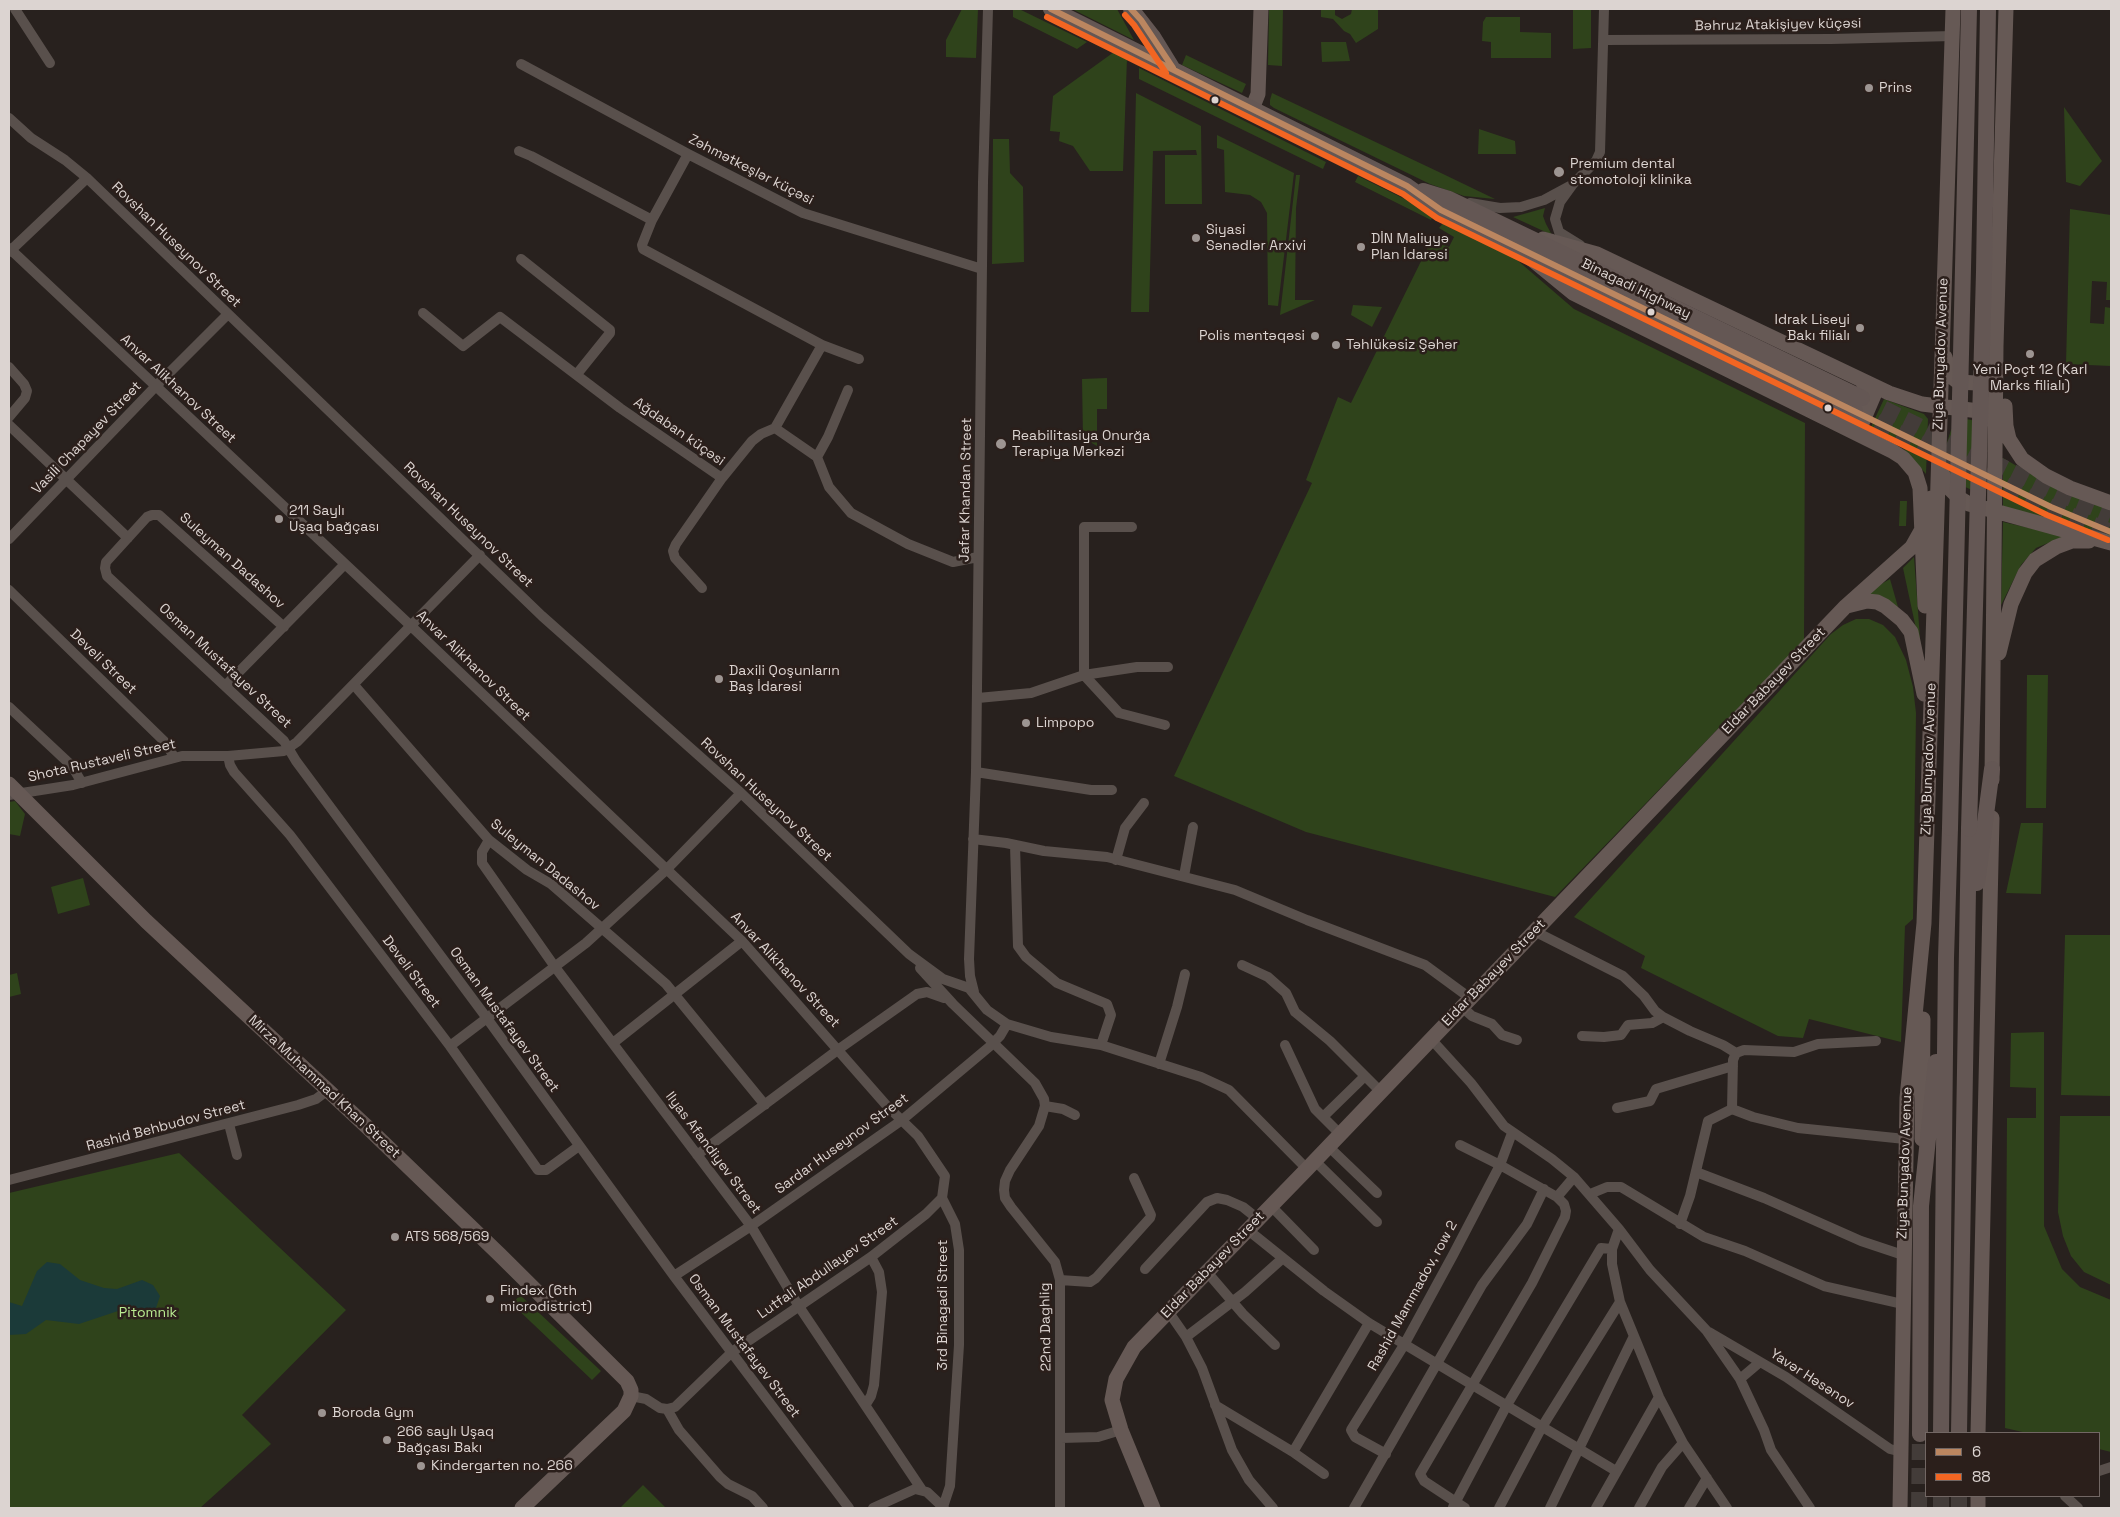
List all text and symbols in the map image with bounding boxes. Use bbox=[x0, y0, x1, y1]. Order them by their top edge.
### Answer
street label: Bəhruz Atakişiyev küçəsi bbox=[1694, 15, 1862, 35]
place label: Prins bbox=[1879, 80, 1912, 96]
marker: Prins bbox=[1863, 82, 1875, 94]
unlabelled marker bbox=[1210, 95, 1220, 105]
street label: Zəhmətkeşlər küçəsi bbox=[686, 131, 816, 209]
place label: Premium dental stomotoloji klinika bbox=[1570, 156, 1692, 188]
marker: Premium dental stomotoloji klinika bbox=[1552, 165, 1566, 179]
street label: Rovshan Huseynov Street bbox=[108, 179, 244, 311]
place label: Siyasi Sənədlər Arxivi bbox=[1206, 222, 1306, 254]
place label: DİN Maliyyə Plan İdarəsi bbox=[1371, 231, 1449, 264]
marker: Siyasi Sənədlər Arxivi bbox=[1190, 232, 1202, 244]
marker: DİN Maliyyə Plan İdarəsi bbox=[1355, 241, 1367, 253]
street label: Binagadi Highway bbox=[1579, 255, 1693, 323]
street label: Ziya Bunyadov Avenue bbox=[1930, 278, 1952, 430]
unlabelled marker bbox=[1646, 307, 1656, 317]
place label: Idrak Liseyi Bakı filialı bbox=[1775, 312, 1850, 344]
marker: Idrak Liseyi Bakı filialı bbox=[1854, 322, 1866, 334]
place label: Polis məntəqəsi bbox=[1199, 328, 1305, 344]
marker: Polis məntəqəsi bbox=[1309, 330, 1321, 342]
street label: Anvar Alikhanov Street bbox=[117, 331, 239, 447]
place label: Təhlükəsiz Şəhər bbox=[1346, 337, 1458, 353]
marker: Təhlükəsiz Şəhər bbox=[1330, 339, 1342, 351]
marker: Yeni Poçt 12 (Karl Marks filialı) bbox=[2024, 348, 2036, 360]
place label: Yeni Poçt 12 (Karl Marks filialı) bbox=[1973, 362, 2087, 394]
street label: Vasili Chapayev Street bbox=[29, 378, 145, 498]
street label: Ağdaban küçəsi bbox=[630, 394, 728, 470]
unlabelled marker bbox=[1823, 403, 1833, 413]
street label: Jafar Khandan Street bbox=[956, 418, 976, 562]
place label: Reabilitasiya Onurğa Terapiya Mərkəzi bbox=[1012, 428, 1150, 461]
marker: Reabilitasiya Onurğa Terapiya Mərkəzi bbox=[994, 437, 1008, 451]
street label: Rovshan Huseynov Street bbox=[400, 459, 536, 591]
place label: 211 Saylı Uşaq bağçası bbox=[289, 503, 379, 536]
street label: Suleyman Dadashov bbox=[176, 509, 288, 613]
marker: 211 Saylı Uşaq bağçası bbox=[273, 513, 285, 525]
street label: Osman Mustafayev Street bbox=[155, 600, 295, 732]
street label: Anvar Alikhanov Street bbox=[412, 607, 534, 725]
street label: Eldar Babayev Street bbox=[1719, 624, 1829, 738]
street label: Develi Street bbox=[66, 626, 140, 698]
place label: Daxili Qoşunların Baş İdarəsi bbox=[729, 663, 840, 696]
marker: Daxili Qoşunların Baş İdarəsi bbox=[713, 673, 725, 685]
street label: Ziya Bunyadov Avenue bbox=[1918, 683, 1940, 835]
place label: Limpopo bbox=[1036, 715, 1094, 731]
marker: Limpopo bbox=[1020, 717, 1032, 729]
street label: Rovshan Huseynov Street bbox=[697, 735, 835, 865]
street label: Shota Rustaveli Street bbox=[27, 736, 177, 786]
street label: Suleyman Dadashov bbox=[487, 816, 603, 914]
street label: Anvar Alikhanov Street bbox=[727, 909, 843, 1031]
street label: Eldar Babayev Street bbox=[1439, 916, 1549, 1030]
street label: Develi Street bbox=[378, 933, 444, 1011]
street label: Osman Mustafayev Street bbox=[446, 944, 562, 1096]
street label: Mirza Muhammad Khan Street bbox=[245, 1012, 403, 1162]
street label: Ziya Bunyadov Avenue bbox=[1894, 1087, 1916, 1239]
street label: Ilyas Afandiyev Street bbox=[662, 1089, 764, 1217]
street label: Sardar Huseynov Street bbox=[772, 1090, 912, 1198]
street label: Rashid Behbudov Street bbox=[85, 1097, 247, 1155]
street label: Eldar Babayev Street bbox=[1158, 1208, 1268, 1322]
street label: Lutfali Abdullayev Street bbox=[755, 1213, 901, 1323]
street label: Rashid Mammadov, row 2 bbox=[1365, 1218, 1461, 1374]
place label: ATS 568/569 bbox=[405, 1229, 489, 1245]
marker: ATS 568/569 bbox=[389, 1231, 401, 1243]
street label: 3rd Binagadi Street bbox=[935, 1240, 951, 1370]
street label: Osman Mustafayev Street bbox=[685, 1271, 803, 1421]
place label: Findex (6th microdistrict) bbox=[500, 1283, 592, 1315]
street label: 22nd Daghlig bbox=[1037, 1283, 1055, 1371]
marker: Findex (6th microdistrict) bbox=[484, 1293, 496, 1305]
park label: Pitomnik bbox=[119, 1305, 177, 1321]
street label: Yavər Həsənov bbox=[1767, 1346, 1857, 1412]
place label: Boroda Gym bbox=[332, 1405, 414, 1421]
marker: Boroda Gym bbox=[316, 1407, 328, 1419]
place label: 266 saylı Uşaq Bağçası Bakı bbox=[397, 1424, 494, 1456]
legend bbox=[1925, 1432, 2100, 1497]
marker: 266 saylı Uşaq Bağçası Bakı bbox=[381, 1434, 393, 1446]
text: 6 bbox=[1972, 1442, 1981, 1461]
place label: Kindergarten no. 266 bbox=[431, 1458, 573, 1474]
marker: Kindergarten no. 266 bbox=[415, 1460, 427, 1472]
text: 88 bbox=[1972, 1467, 1991, 1486]

